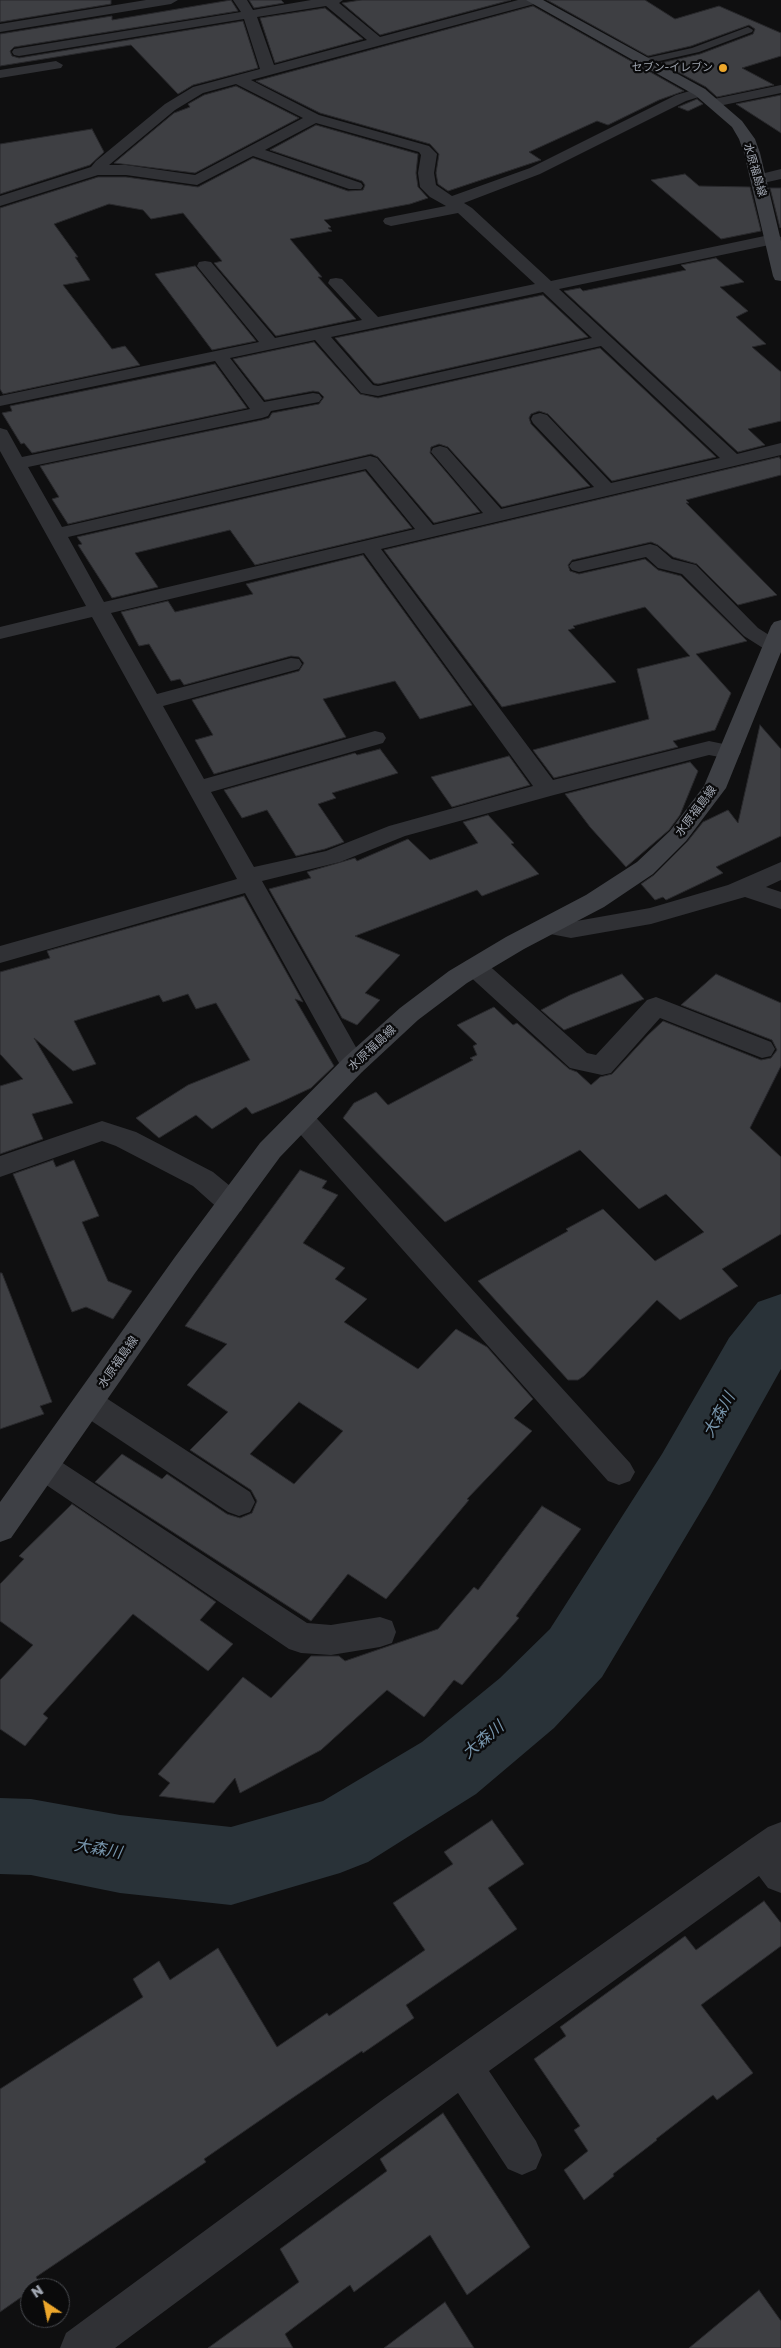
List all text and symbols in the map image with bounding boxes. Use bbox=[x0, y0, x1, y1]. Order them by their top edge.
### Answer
place label: セブン-イレブン bbox=[632, 61, 713, 75]
marker: セブン-イレブン bbox=[717, 62, 729, 74]
street label: 水原福島線 bbox=[741, 142, 769, 198]
street label: 水原福島線 bbox=[672, 783, 720, 839]
street label: 水原福島線 bbox=[345, 1022, 399, 1074]
street label: 水原福島線 bbox=[95, 1333, 141, 1391]
water label: 大森川 bbox=[699, 1389, 739, 1441]
water label: 大森川 bbox=[458, 1717, 508, 1763]
water label: 大森川 bbox=[73, 1835, 123, 1863]
north arrow bbox=[20, 2278, 70, 2328]
text: N bbox=[28, 2281, 46, 2301]

